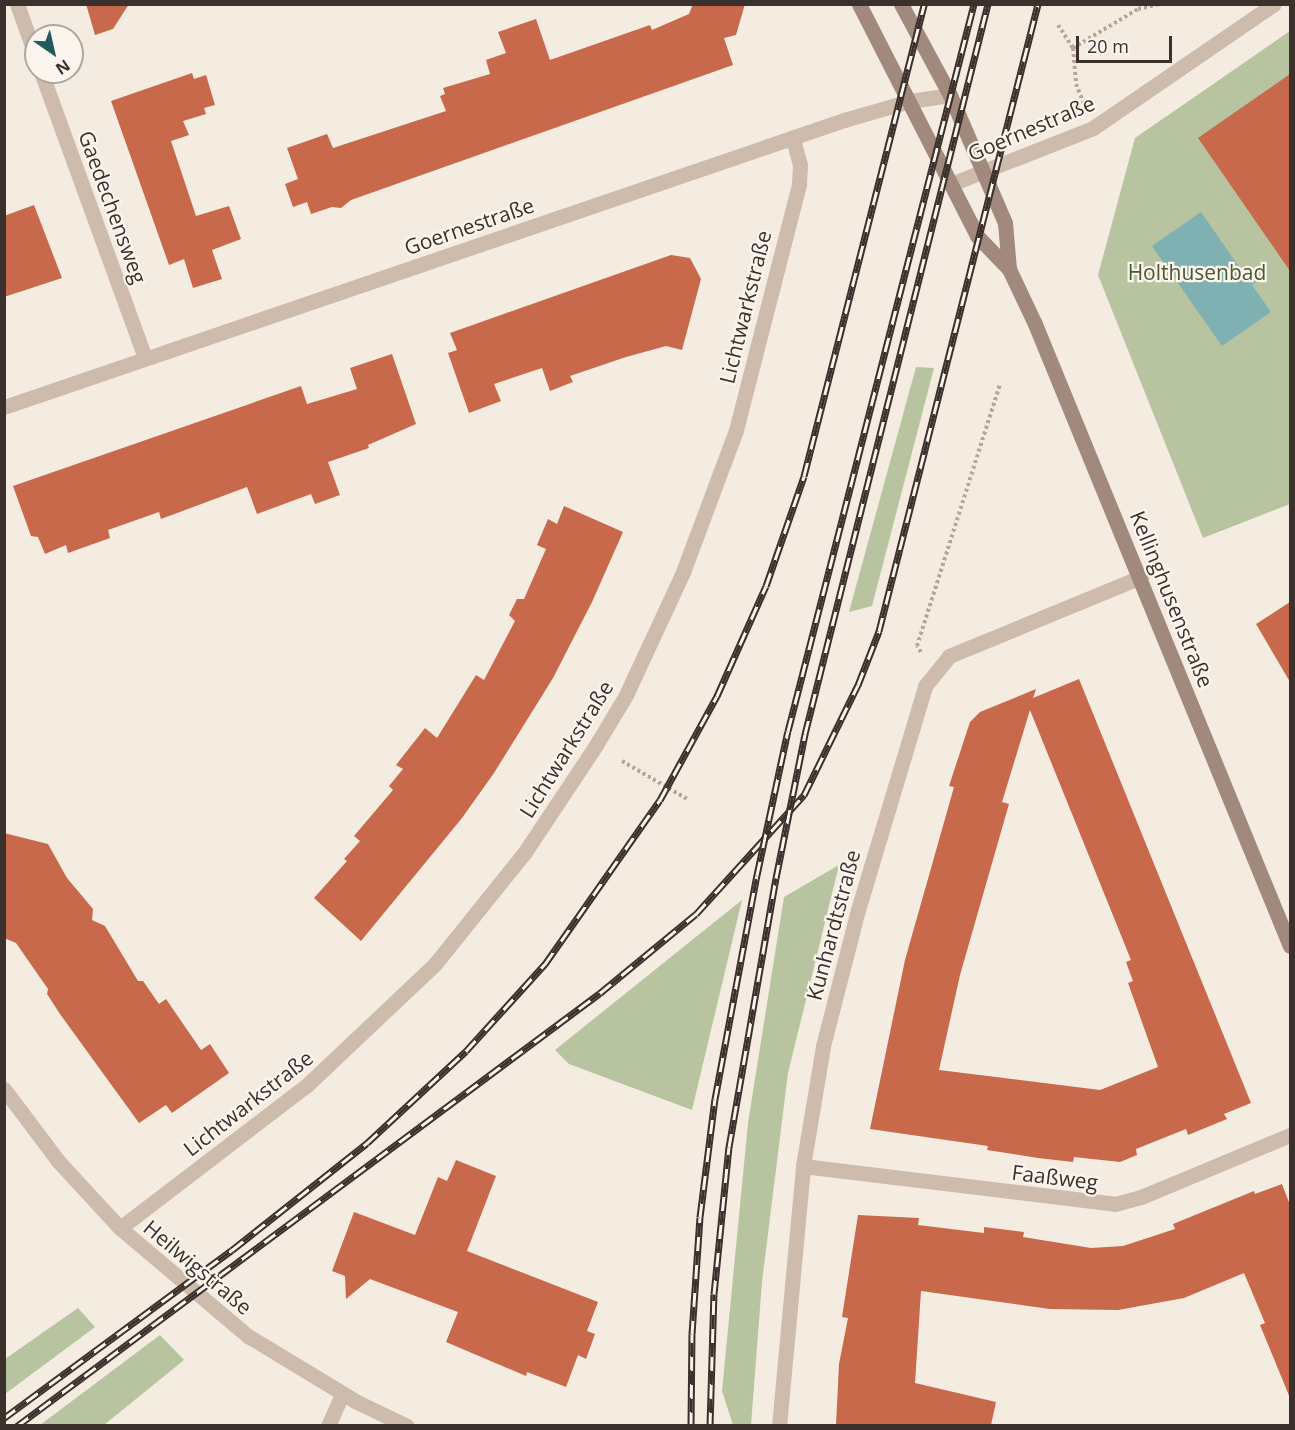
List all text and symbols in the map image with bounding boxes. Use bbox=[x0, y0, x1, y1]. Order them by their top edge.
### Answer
north arrow bbox=[24, 24, 84, 84]
scale bar bbox=[1079, 24, 1175, 62]
text: 20 m bbox=[1087, 34, 1129, 58]
text: N bbox=[51, 55, 74, 80]
street label: Goernestraße bbox=[964, 90, 1098, 166]
street label: Gaedechensweg bbox=[74, 127, 152, 287]
street label: Goernestraße bbox=[401, 192, 537, 260]
street label: Lichtwarkstraße bbox=[714, 228, 776, 386]
park label: Holthusenbad bbox=[1128, 259, 1266, 285]
street label: Kellinghusenstraße bbox=[1125, 507, 1219, 691]
street label: Lichtwarkstraße bbox=[514, 676, 618, 822]
street label: Kunhardtstraße bbox=[801, 847, 865, 1003]
street label: Lichtwarkstraße bbox=[178, 1045, 318, 1161]
street label: Faaßweg bbox=[1010, 1159, 1100, 1195]
street label: Heilwigstraße bbox=[139, 1214, 257, 1320]

